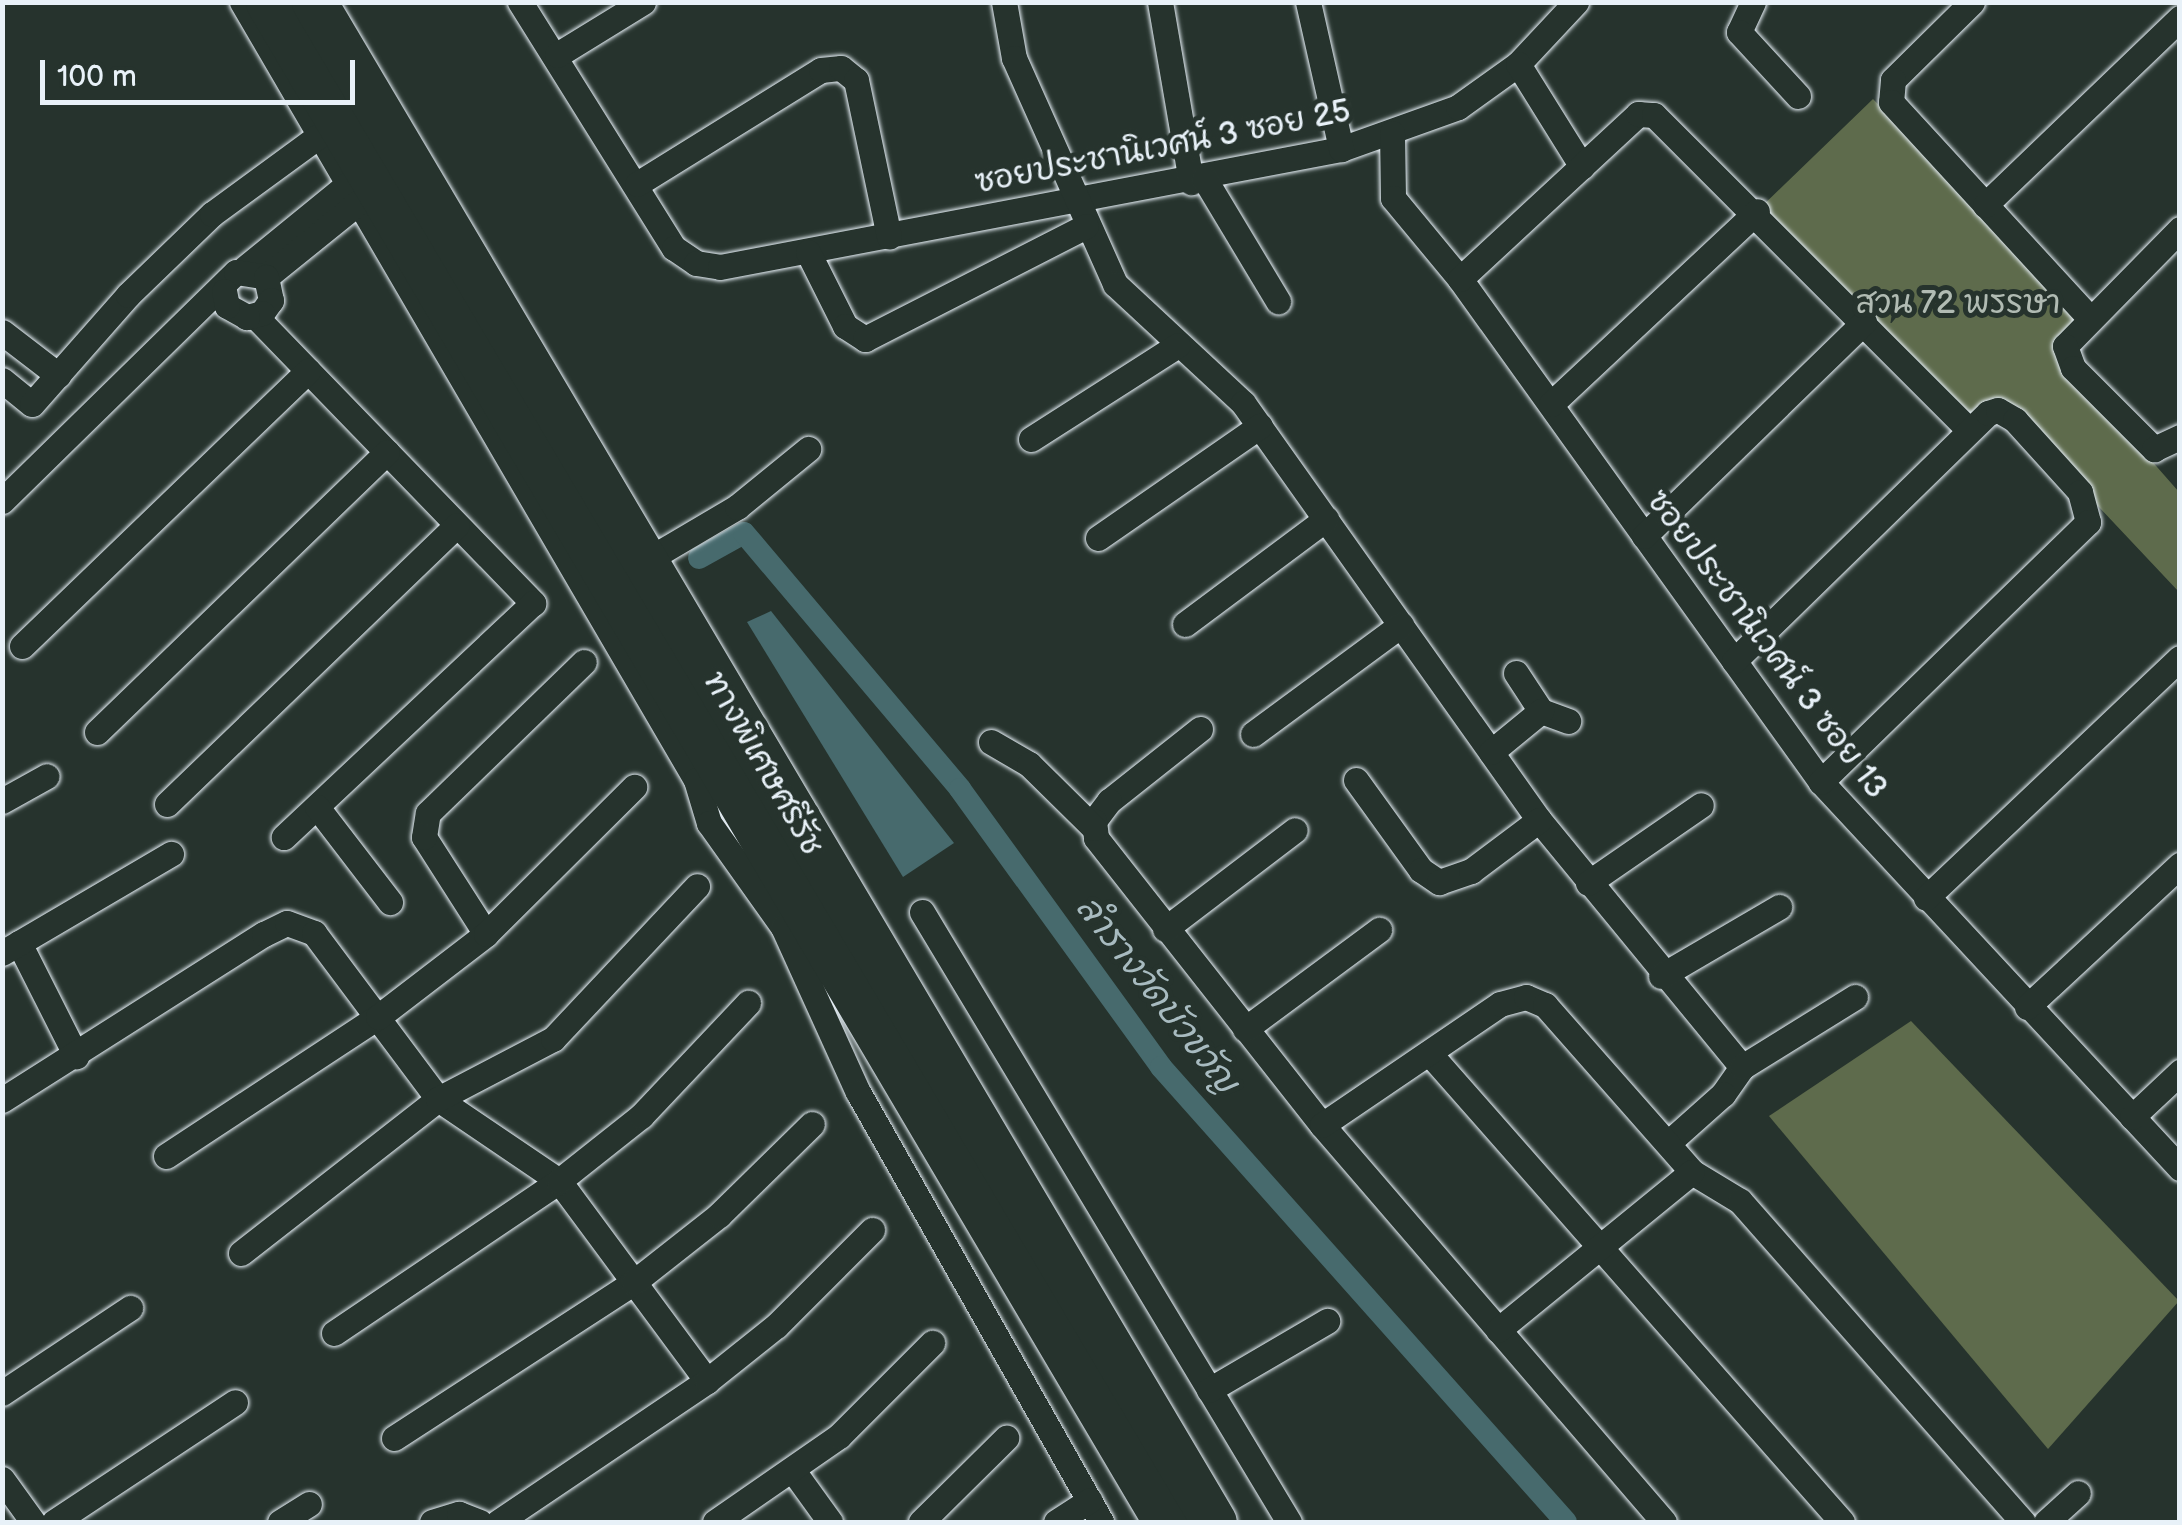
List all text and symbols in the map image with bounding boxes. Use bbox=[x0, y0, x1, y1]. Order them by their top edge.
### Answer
scale bar bbox=[45, 40, 360, 102]
text: 100 m bbox=[57, 59, 137, 95]
street label: ซอยประชานิเวศน์ 3 ซอย 25 bbox=[972, 93, 1354, 203]
park label: สวน 72 พรรษา bbox=[1855, 285, 2061, 323]
street label: ซอยประชานิเวศน์ 3 ซอย 13 bbox=[1637, 483, 1895, 807]
street label: ทางพิเศษศรีรัช bbox=[694, 665, 830, 863]
water label: ลำรางวัดบัวขวัญ bbox=[1066, 888, 1246, 1102]

